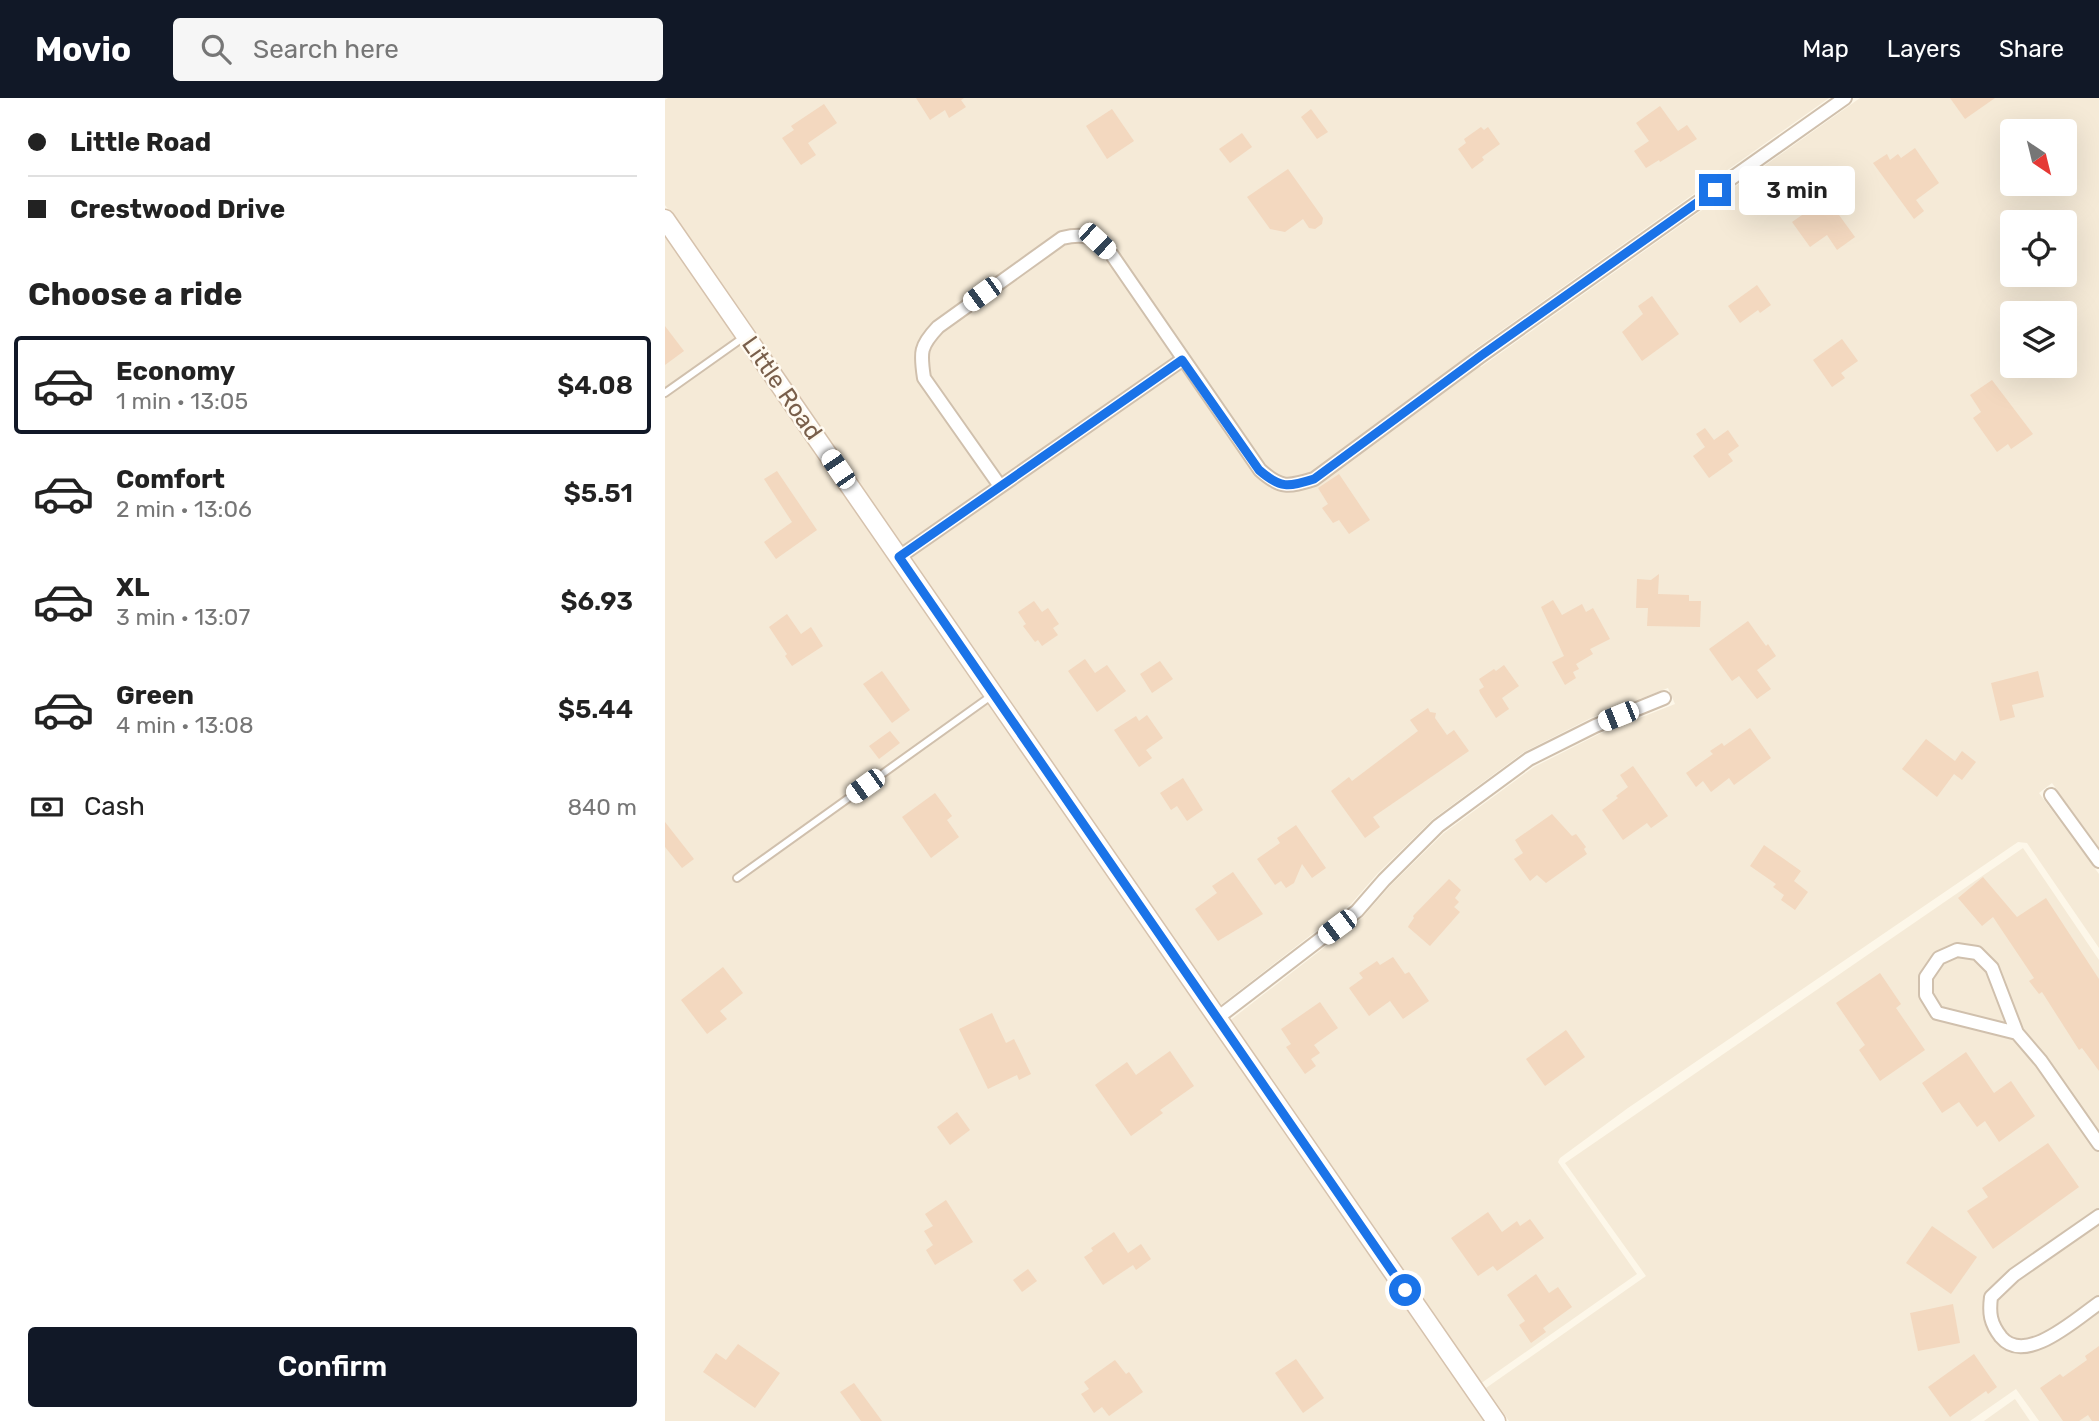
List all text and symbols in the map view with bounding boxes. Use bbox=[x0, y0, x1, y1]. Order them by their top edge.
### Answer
search box bbox=[173, 18, 663, 81]
text: Movio bbox=[35, 30, 131, 69]
icon: search bbox=[197, 30, 235, 68]
text: Search here bbox=[253, 34, 399, 65]
text: Map bbox=[1802, 35, 1849, 63]
text: Layers bbox=[1887, 35, 1961, 63]
text: Share bbox=[1999, 35, 2064, 63]
north arrow bbox=[2000, 119, 2077, 196]
map controls bbox=[2000, 119, 2077, 378]
text: Little Road bbox=[70, 127, 211, 158]
callout: 3 min bbox=[1739, 166, 1855, 214]
route end bbox=[1699, 174, 1731, 206]
text: 3 min bbox=[1766, 176, 1828, 204]
text: Crestwood Drive bbox=[70, 194, 285, 225]
button: locate bbox=[2000, 210, 2077, 287]
car bbox=[1075, 219, 1120, 263]
car bbox=[959, 273, 1006, 315]
text: Choose a ride bbox=[28, 275, 242, 313]
button: layers bbox=[2000, 301, 2077, 378]
street label: Little Road bbox=[736, 331, 828, 445]
icon: car bbox=[32, 354, 95, 417]
text: Economy bbox=[116, 356, 235, 387]
text: $4.08 bbox=[557, 370, 633, 401]
text: 1 min · 13:05 bbox=[116, 387, 248, 415]
car bbox=[818, 446, 859, 492]
icon: car bbox=[32, 462, 95, 525]
text: Comfort bbox=[116, 464, 225, 495]
text: $5.51 bbox=[564, 478, 633, 509]
text: 2 min · 13:06 bbox=[116, 495, 252, 523]
icon: car bbox=[32, 570, 95, 633]
text: XL bbox=[116, 572, 149, 603]
text: $6.93 bbox=[560, 586, 633, 617]
text: 3 min · 13:07 bbox=[116, 603, 250, 631]
icon: car bbox=[32, 678, 95, 741]
text: Green bbox=[116, 680, 194, 711]
text: $5.44 bbox=[558, 694, 633, 725]
car bbox=[1595, 698, 1642, 734]
text: 4 min · 13:08 bbox=[116, 711, 254, 739]
car bbox=[842, 765, 889, 807]
icon: cash bbox=[28, 788, 66, 826]
text: Cash bbox=[84, 791, 145, 822]
text: 840 m bbox=[567, 793, 637, 821]
car bbox=[1314, 906, 1361, 948]
route start bbox=[1389, 1274, 1421, 1306]
button: Confirm bbox=[28, 1327, 637, 1407]

